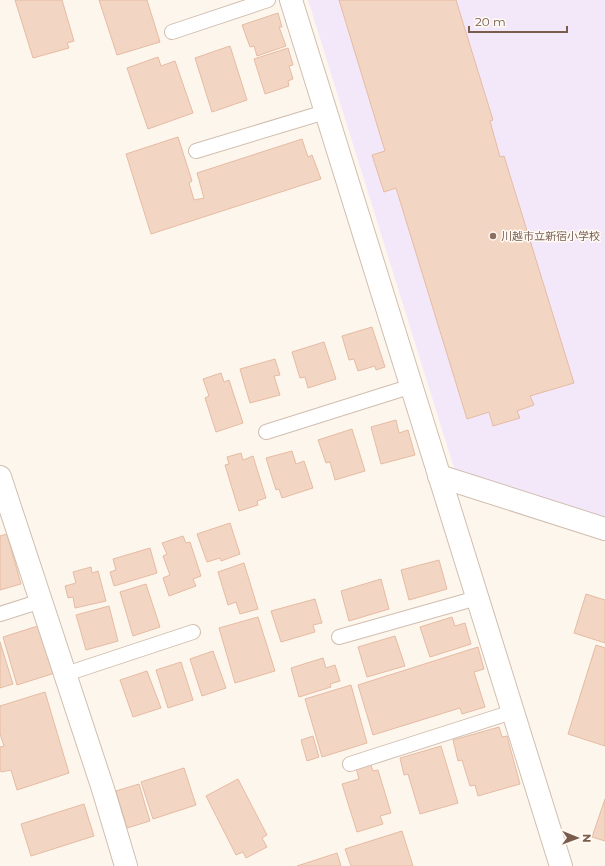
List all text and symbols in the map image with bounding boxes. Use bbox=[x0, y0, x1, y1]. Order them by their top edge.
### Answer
scale bar bbox=[469, 8, 567, 34]
text: 20 m bbox=[475, 14, 506, 29]
place label: 川越市立新宿小学校 bbox=[501, 229, 600, 243]
marker: 川越市立新宿小学校 bbox=[488, 231, 498, 241]
north arrow bbox=[557, 818, 597, 858]
text: N bbox=[580, 834, 594, 843]

